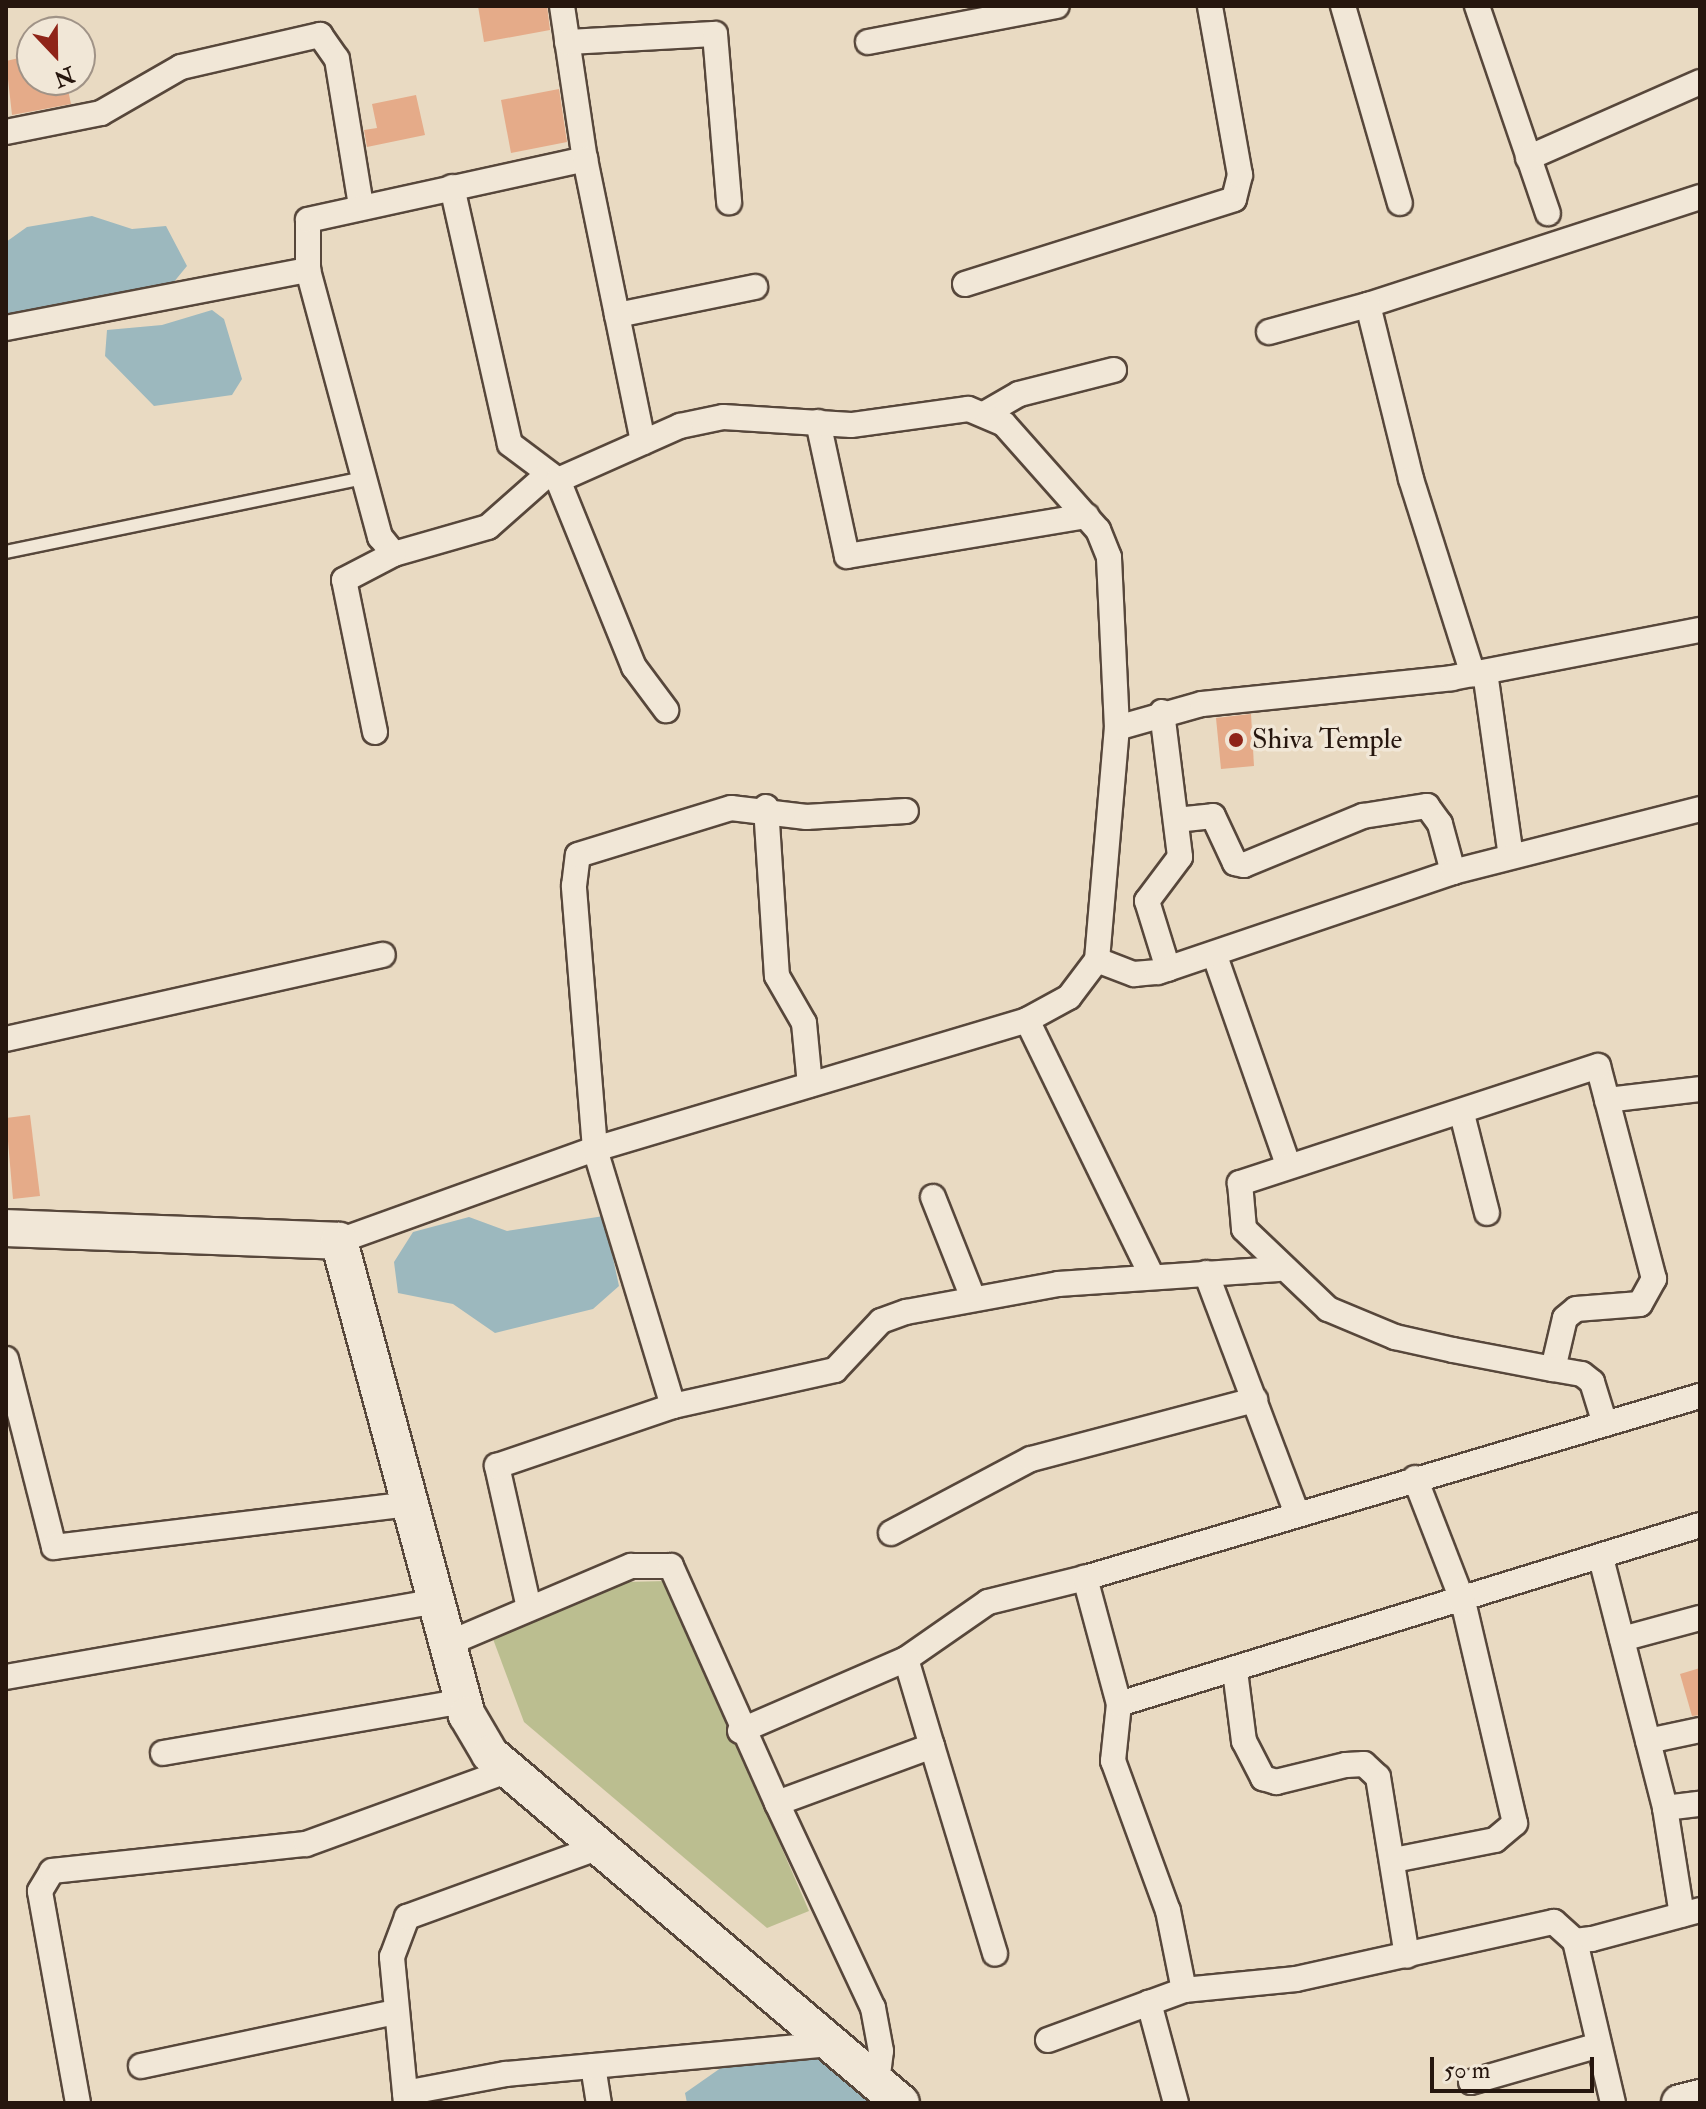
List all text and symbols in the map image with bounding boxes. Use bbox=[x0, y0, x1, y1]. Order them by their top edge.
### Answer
north arrow bbox=[16, 16, 96, 96]
text: N bbox=[50, 60, 79, 93]
place label: Shiva Temple bbox=[1252, 723, 1402, 757]
marker: Shiva Temple bbox=[1227, 731, 1245, 749]
scale bar bbox=[1434, 2041, 1598, 2091]
text: 50 m bbox=[1444, 2055, 1490, 2086]

